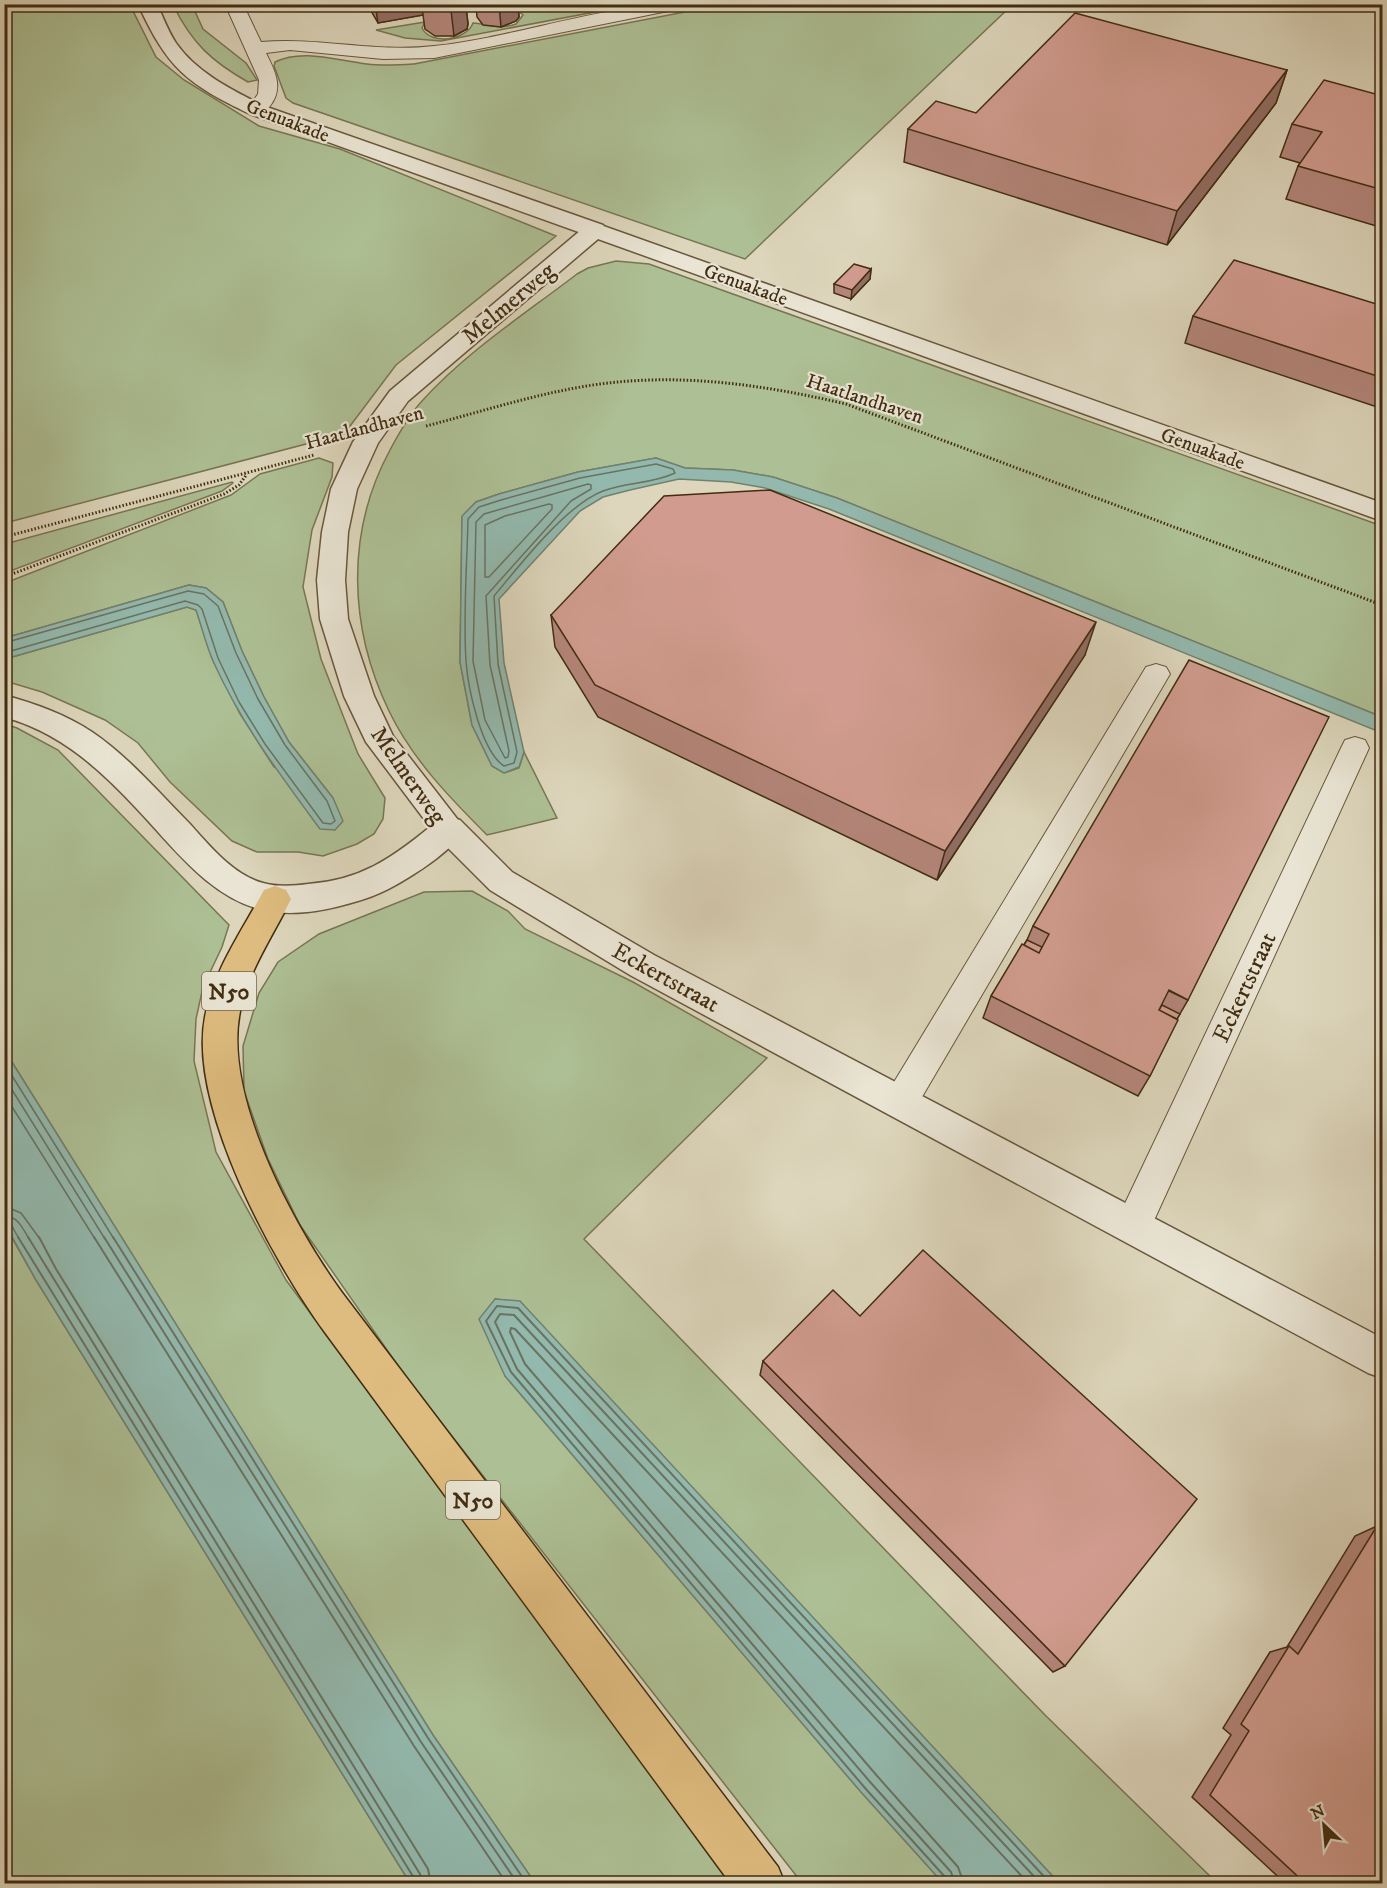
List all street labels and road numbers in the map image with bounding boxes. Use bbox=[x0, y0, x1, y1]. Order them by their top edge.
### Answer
street label: Genuakade bbox=[242, 94, 333, 149]
street label: Melmerweg bbox=[456, 256, 562, 351]
street label: Genuakade bbox=[700, 259, 791, 312]
street label: Haatlandhaven bbox=[803, 369, 927, 430]
street label: Haatlandhaven bbox=[302, 401, 427, 456]
street label: Genuakade bbox=[1157, 423, 1248, 476]
street label: Melmerweg bbox=[364, 721, 453, 831]
street label: Eckertstraat bbox=[1206, 927, 1284, 1047]
street label: Eckertstraat bbox=[607, 936, 725, 1020]
road number: N50 bbox=[202, 972, 256, 1010]
road number: N50 bbox=[446, 1481, 500, 1519]

